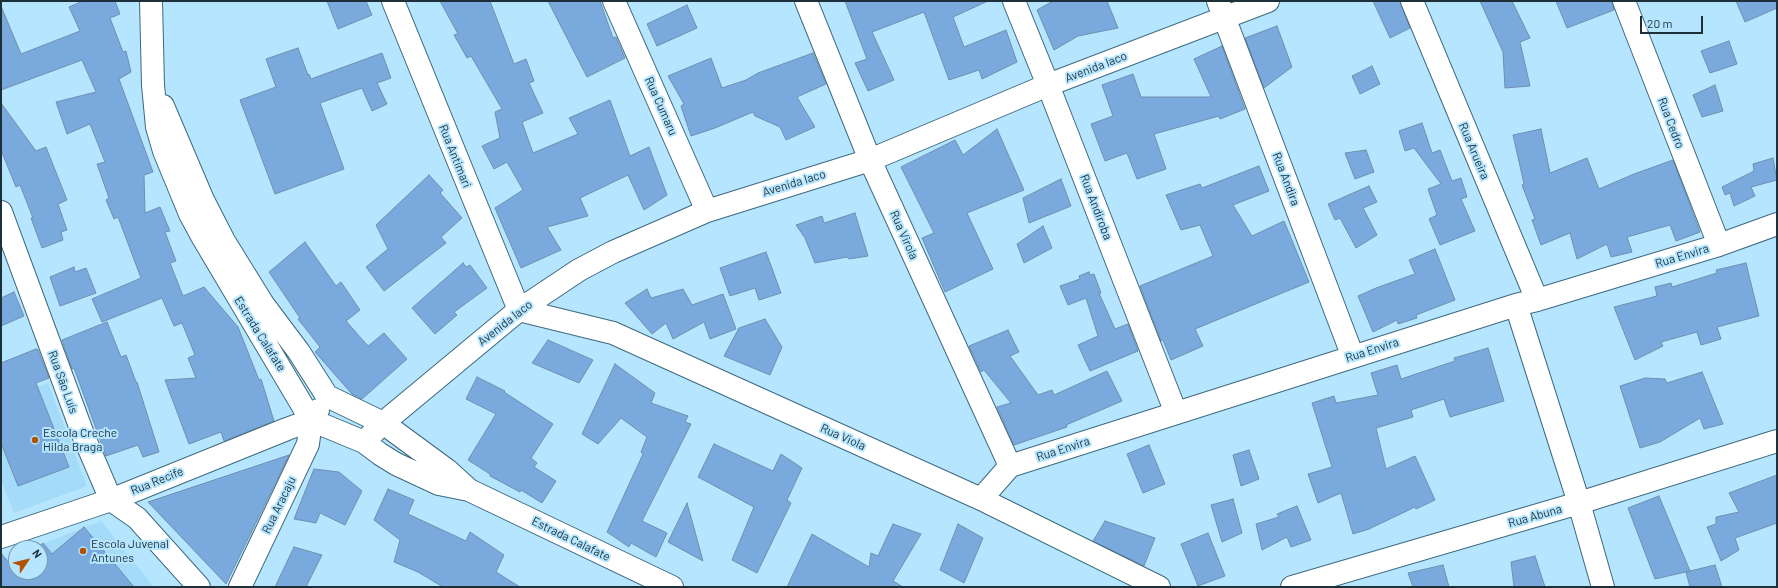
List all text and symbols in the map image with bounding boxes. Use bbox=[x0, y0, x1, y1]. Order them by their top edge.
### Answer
scale bar bbox=[1642, 8, 1705, 34]
text: 20 m bbox=[1647, 16, 1673, 30]
street label: Avenida Iaco bbox=[1063, 49, 1129, 85]
street label: Rua Cumaru bbox=[642, 74, 680, 138]
street label: Rua Cedro bbox=[1655, 96, 1687, 150]
street label: Rua Arueira bbox=[1456, 120, 1492, 182]
street label: Rua Antimari bbox=[436, 122, 474, 190]
street label: Rua Andira bbox=[1269, 150, 1303, 208]
street label: Avenida Iaco bbox=[761, 167, 827, 199]
street label: Rua Andiroba bbox=[1077, 172, 1115, 242]
street label: Rua Virola bbox=[887, 208, 921, 262]
street label: Rua Envira bbox=[1654, 241, 1710, 271]
street label: Estrada Calafate bbox=[231, 294, 289, 374]
street label: Avenida Iaco bbox=[475, 297, 535, 349]
street label: Rua Envira bbox=[1344, 335, 1400, 365]
street label: Rua São Luís bbox=[45, 349, 81, 415]
street label: Rua Viola bbox=[818, 421, 868, 453]
place label: Escola Creche Hilda Braga bbox=[43, 426, 117, 454]
street label: Rua Envira bbox=[1035, 434, 1091, 464]
marker: Escola Creche Hilda Braga bbox=[30, 435, 40, 445]
street label: Rua Recife bbox=[129, 464, 185, 498]
street label: Rua Aracaju bbox=[259, 474, 299, 536]
street label: Rua Abuna bbox=[1506, 501, 1564, 531]
street label: Estrada Calafate bbox=[529, 514, 613, 564]
place label: Escola Juvenal Antunes bbox=[91, 537, 169, 565]
north arrow bbox=[8, 540, 48, 580]
marker: Escola Juvenal Antunes bbox=[78, 546, 88, 556]
text: N bbox=[30, 547, 45, 560]

